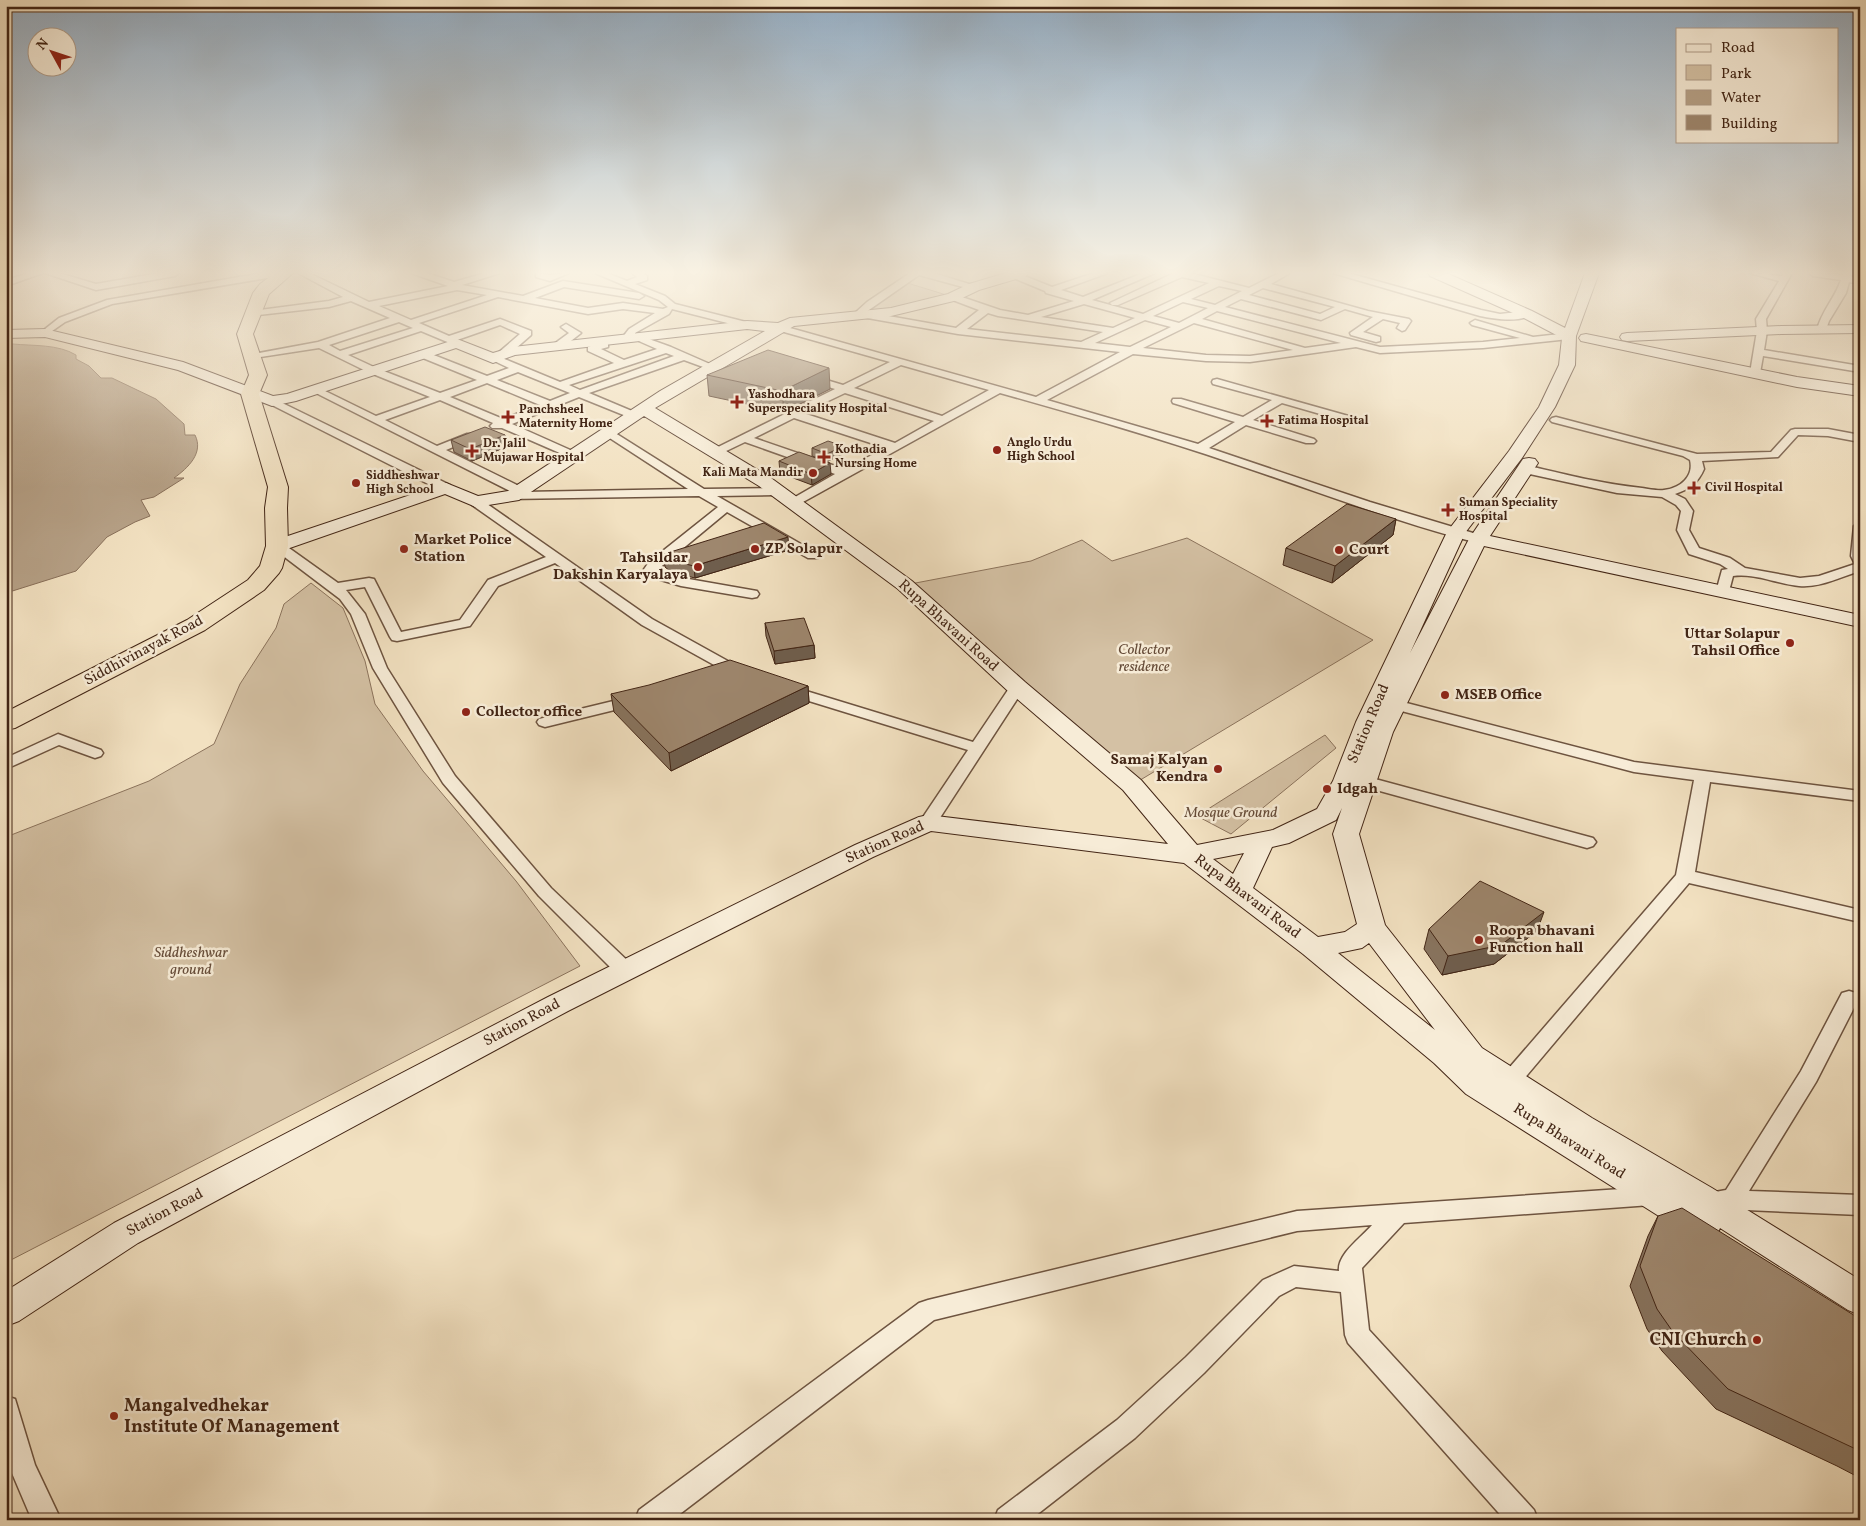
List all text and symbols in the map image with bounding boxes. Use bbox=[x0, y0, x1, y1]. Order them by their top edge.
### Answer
north arrow bbox=[28, 28, 78, 78]
legend bbox=[1676, 28, 1838, 142]
text: N bbox=[33, 35, 54, 55]
text: Road bbox=[1721, 38, 1755, 59]
text: Park bbox=[1721, 64, 1752, 85]
text: Water bbox=[1721, 88, 1761, 109]
text: Building bbox=[1721, 114, 1778, 135]
place label: Yashodhara Superspeciality Hospital bbox=[748, 387, 887, 417]
marker: Yashodhara Superspeciality Hospital bbox=[730, 395, 744, 409]
place label: Panchsheel Maternity Home bbox=[519, 402, 613, 432]
marker: Panchsheel Maternity Home bbox=[501, 410, 515, 424]
place label: Fatima Hospital bbox=[1278, 413, 1369, 429]
marker: Fatima Hospital bbox=[1260, 414, 1274, 428]
place label: Anglo Urdu High School bbox=[1007, 435, 1075, 465]
place label: Dr. Jalil Mujawar Hospital bbox=[483, 436, 584, 466]
place label: Kothadia Nursing Home bbox=[835, 442, 917, 472]
marker: Dr. Jalil Mujawar Hospital bbox=[465, 444, 479, 458]
marker: Anglo Urdu High School bbox=[991, 444, 1003, 456]
marker: Kothadia Nursing Home bbox=[817, 450, 831, 464]
place label: Kali Mata Mandir bbox=[702, 465, 803, 481]
marker: Kali Mata Mandir bbox=[807, 467, 819, 479]
place label: Siddheshwar High School bbox=[366, 468, 440, 498]
marker: Siddheshwar High School bbox=[350, 477, 362, 489]
place label: Civil Hospital bbox=[1705, 480, 1783, 496]
marker: Civil Hospital bbox=[1687, 481, 1701, 495]
place label: Suman Speciality Hospital bbox=[1459, 495, 1558, 525]
marker: Suman Speciality Hospital bbox=[1441, 503, 1455, 517]
place label: Market Police Station bbox=[414, 530, 512, 568]
place label: ZP Solapur bbox=[765, 539, 843, 560]
place label: Court bbox=[1349, 540, 1390, 561]
marker: Market Police Station bbox=[398, 543, 410, 555]
marker: ZP Solapur bbox=[749, 543, 761, 555]
marker: Court bbox=[1333, 544, 1345, 556]
place label: Tahsildar Dakshin Karyalaya bbox=[553, 548, 688, 586]
marker: Tahsildar Dakshin Karyalaya bbox=[692, 561, 704, 573]
street label: Rupa Bhavani Road bbox=[893, 575, 1003, 677]
street label: Siddhivinayak Road bbox=[81, 611, 207, 691]
place label: Uttar Solapur Tahsil Office bbox=[1684, 624, 1780, 662]
marker: Uttar Solapur Tahsil Office bbox=[1784, 637, 1796, 649]
park label: Collector residence bbox=[1118, 640, 1170, 678]
street label: Station Road bbox=[1343, 681, 1395, 767]
place label: MSEB Office bbox=[1455, 685, 1542, 706]
marker: MSEB Office bbox=[1439, 689, 1451, 701]
place label: Collector office bbox=[476, 702, 583, 723]
marker: Collector office bbox=[460, 706, 472, 718]
place label: Samaj Kalyan Kendra bbox=[1111, 750, 1208, 788]
marker: Samaj Kalyan Kendra bbox=[1212, 763, 1224, 775]
place label: Idgah bbox=[1337, 779, 1378, 800]
marker: Idgah bbox=[1321, 783, 1333, 795]
park label: Mosque Ground bbox=[1184, 803, 1277, 824]
street label: Station Road bbox=[842, 816, 928, 870]
street label: Rupa Bhavani Road bbox=[1189, 850, 1305, 944]
place label: Roopa bhavani Function hall bbox=[1489, 921, 1595, 959]
marker: Roopa bhavani Function hall bbox=[1473, 934, 1485, 946]
park label: Siddheshwar ground bbox=[154, 943, 228, 981]
street label: Station Road bbox=[480, 994, 564, 1052]
street label: Rupa Bhavani Road bbox=[1509, 1099, 1629, 1185]
street label: Station Road bbox=[123, 1184, 207, 1242]
place label: CNI Church bbox=[1649, 1328, 1747, 1353]
marker: CNI Church bbox=[1751, 1334, 1763, 1346]
place label: Mangalvedhekar Institute Of Management bbox=[124, 1394, 340, 1440]
marker: Mangalvedhekar Institute Of Management bbox=[108, 1410, 120, 1422]

